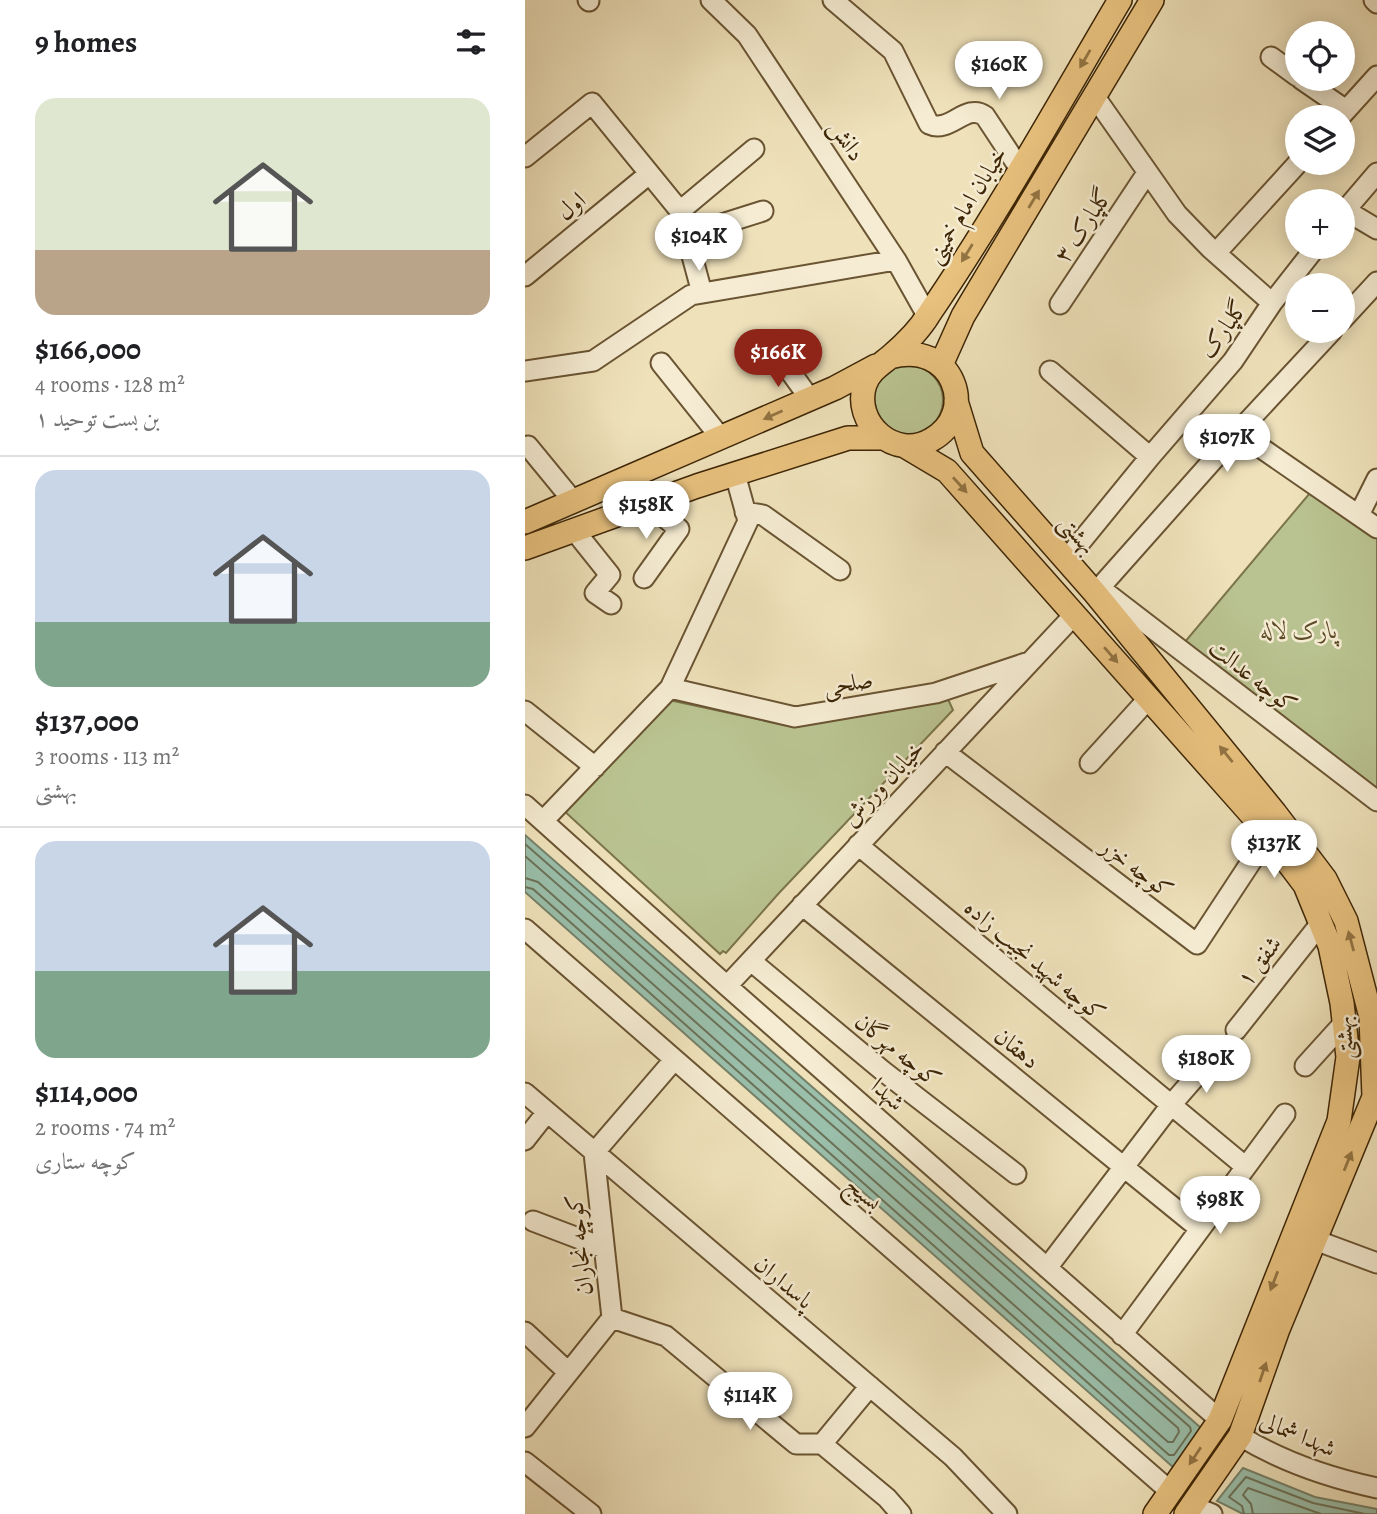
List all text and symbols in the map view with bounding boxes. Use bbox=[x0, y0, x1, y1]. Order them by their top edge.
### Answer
map controls bbox=[1285, 21, 1355, 343]
button: locate bbox=[1285, 21, 1355, 91]
text: 9 homes bbox=[35, 22, 137, 62]
icon: filters bbox=[452, 23, 490, 61]
pin: $160K bbox=[950, 42, 1048, 101]
text: $160K bbox=[971, 48, 1027, 79]
one-way arrow bbox=[1079, 49, 1091, 68]
button: layers bbox=[1285, 105, 1355, 175]
street label: دانش bbox=[821, 113, 873, 167]
street label: خیابان امام خمینی bbox=[917, 141, 1019, 272]
icon: home bbox=[200, 144, 326, 270]
street label: گلپارک ۳ bbox=[1046, 181, 1120, 269]
street label: اول bbox=[550, 184, 592, 228]
one-way arrow bbox=[1027, 189, 1040, 208]
button: + bbox=[1285, 189, 1355, 259]
pin: $104K bbox=[650, 214, 748, 273]
text: $104K bbox=[671, 220, 727, 251]
one-way arrow bbox=[961, 244, 974, 263]
button: − bbox=[1285, 273, 1355, 343]
street label: گلپارک bbox=[1191, 293, 1255, 365]
text: $166,000 bbox=[35, 329, 141, 369]
pin: $166K bbox=[729, 330, 827, 389]
text: $166K bbox=[750, 336, 806, 367]
text: 4 rooms · 128 m² bbox=[35, 369, 185, 400]
text: بن بست توحید ۱ bbox=[35, 403, 160, 434]
one-way arrow bbox=[762, 410, 783, 421]
pin: $107K bbox=[1178, 414, 1276, 474]
text: $107K bbox=[1199, 421, 1255, 452]
one-way arrow bbox=[951, 476, 967, 493]
pin: $158K bbox=[597, 482, 695, 541]
text: $158K bbox=[619, 488, 673, 519]
street label: بهشتی bbox=[1051, 507, 1104, 562]
icon: home bbox=[200, 516, 326, 642]
park label: پارک لاله bbox=[1260, 614, 1340, 647]
street label: کوچه عدالت bbox=[1202, 631, 1304, 721]
one-way arrow bbox=[1103, 646, 1119, 664]
street label: صلحی bbox=[821, 663, 876, 704]
text: $137,000 bbox=[35, 701, 139, 741]
street label: خیابان ورزش bbox=[834, 733, 932, 833]
text: 3 rooms · 113 m² bbox=[35, 741, 179, 772]
one-way arrow bbox=[1219, 745, 1234, 762]
text: بهشتی bbox=[35, 775, 77, 806]
pin: $137K bbox=[1225, 820, 1323, 880]
text: $137K bbox=[1247, 827, 1301, 858]
street label: کوچه خزر bbox=[1092, 829, 1180, 907]
icon: home bbox=[200, 887, 326, 1013]
street label: کوچه شهید نجیب زاده bbox=[957, 891, 1112, 1029]
street label: شفق ۱ bbox=[1229, 929, 1289, 993]
one-way arrow bbox=[1346, 930, 1356, 951]
street label: کوچه مهرگان bbox=[848, 1005, 948, 1095]
street label: بهشتی bbox=[1326, 1015, 1363, 1061]
street label: دهقان bbox=[988, 1020, 1046, 1076]
pin: $180K bbox=[1157, 1036, 1255, 1095]
text: $180K bbox=[1178, 1042, 1234, 1073]
street label: شهدا bbox=[864, 1070, 912, 1118]
text: $114,000 bbox=[35, 1072, 138, 1112]
text: 2 rooms · 74 m² bbox=[35, 1112, 175, 1143]
text: کوچه ستاری bbox=[35, 1146, 136, 1177]
one-way arrow bbox=[1342, 1150, 1353, 1171]
street label: بسیج bbox=[836, 1168, 889, 1222]
pin: $98K bbox=[1179, 1176, 1261, 1236]
text: $98K bbox=[1196, 1183, 1244, 1214]
street label: کوچه نجاران bbox=[558, 1193, 601, 1297]
street label: پاسداران bbox=[747, 1248, 822, 1318]
one-way arrow bbox=[1268, 1271, 1279, 1292]
one-way arrow bbox=[1258, 1361, 1269, 1382]
pin: $114K bbox=[701, 1372, 799, 1432]
text: $114K bbox=[723, 1379, 777, 1410]
street label: شهدا شمالی bbox=[1255, 1404, 1341, 1464]
one-way arrow bbox=[1189, 1446, 1202, 1466]

